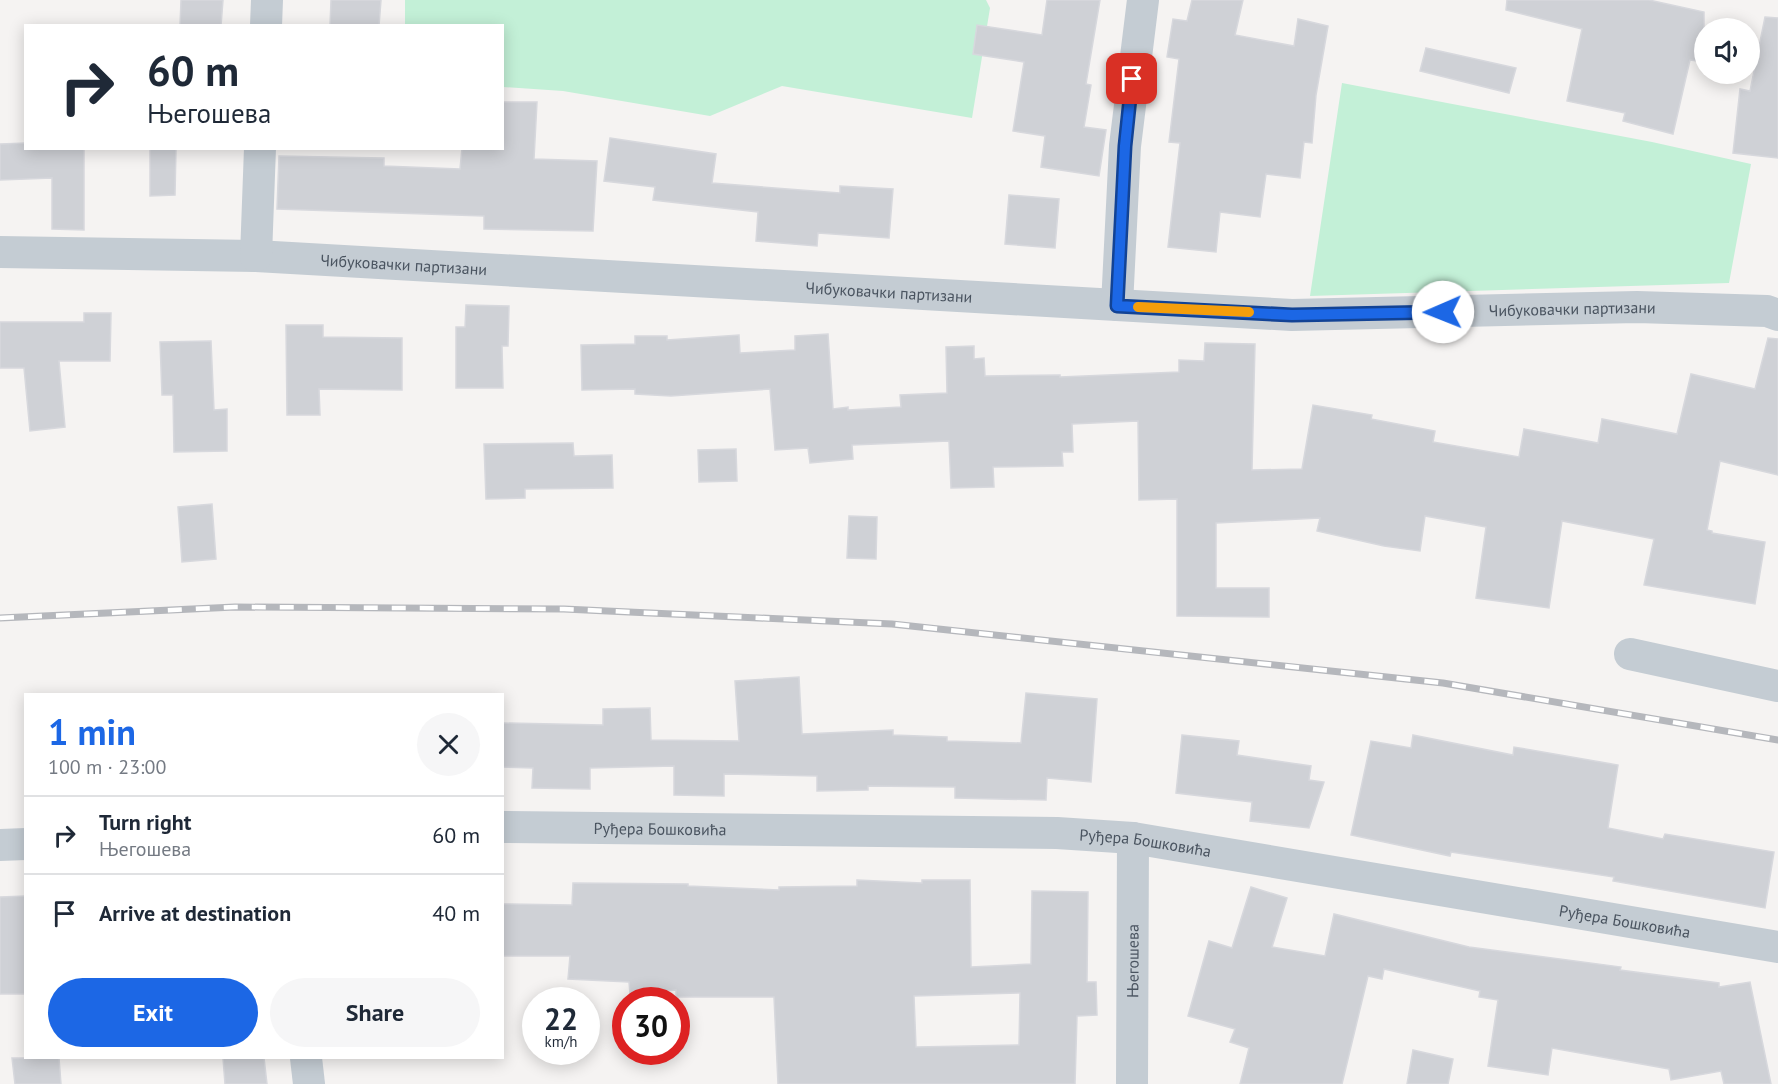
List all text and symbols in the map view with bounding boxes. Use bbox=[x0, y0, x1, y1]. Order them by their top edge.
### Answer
map controls bbox=[1694, 18, 1760, 84]
button: sound bbox=[1694, 18, 1760, 84]
text: 60 m bbox=[147, 43, 239, 98]
icon: right bbox=[48, 48, 126, 126]
pin bbox=[1106, 53, 1157, 104]
icon: arrive bbox=[1115, 62, 1148, 95]
text: Његошева bbox=[147, 96, 271, 130]
street label: Чибуковачки партизани bbox=[320, 250, 488, 279]
street label: Чибуковачки партизани bbox=[805, 277, 973, 307]
position arrow bbox=[1411, 280, 1475, 344]
street label: Чибуковачки партизани bbox=[1488, 297, 1656, 320]
text: 1 min bbox=[48, 708, 136, 755]
button: close bbox=[417, 713, 480, 776]
text: 100 m · 23:00 bbox=[48, 754, 166, 780]
text: Turn right bbox=[99, 808, 191, 836]
street label: Руђера Бошковића bbox=[593, 818, 727, 839]
icon: right bbox=[48, 819, 81, 852]
text: 60 m bbox=[432, 821, 480, 849]
street label: Руђера Бошковића bbox=[1079, 824, 1213, 861]
text: Његошева bbox=[99, 836, 191, 862]
icon: arrive bbox=[48, 897, 81, 930]
text: Arrive at destination bbox=[99, 899, 291, 927]
text: 40 m bbox=[432, 899, 480, 927]
street label: Руђера Бошковића bbox=[1558, 900, 1692, 942]
street label: Његошева bbox=[1122, 924, 1143, 998]
button: Exit bbox=[48, 978, 258, 1047]
button: Share bbox=[270, 978, 480, 1047]
speed limit sign: 30 bbox=[612, 987, 690, 1065]
text: 22 bbox=[544, 999, 578, 1038]
text: km/h bbox=[545, 1032, 577, 1051]

